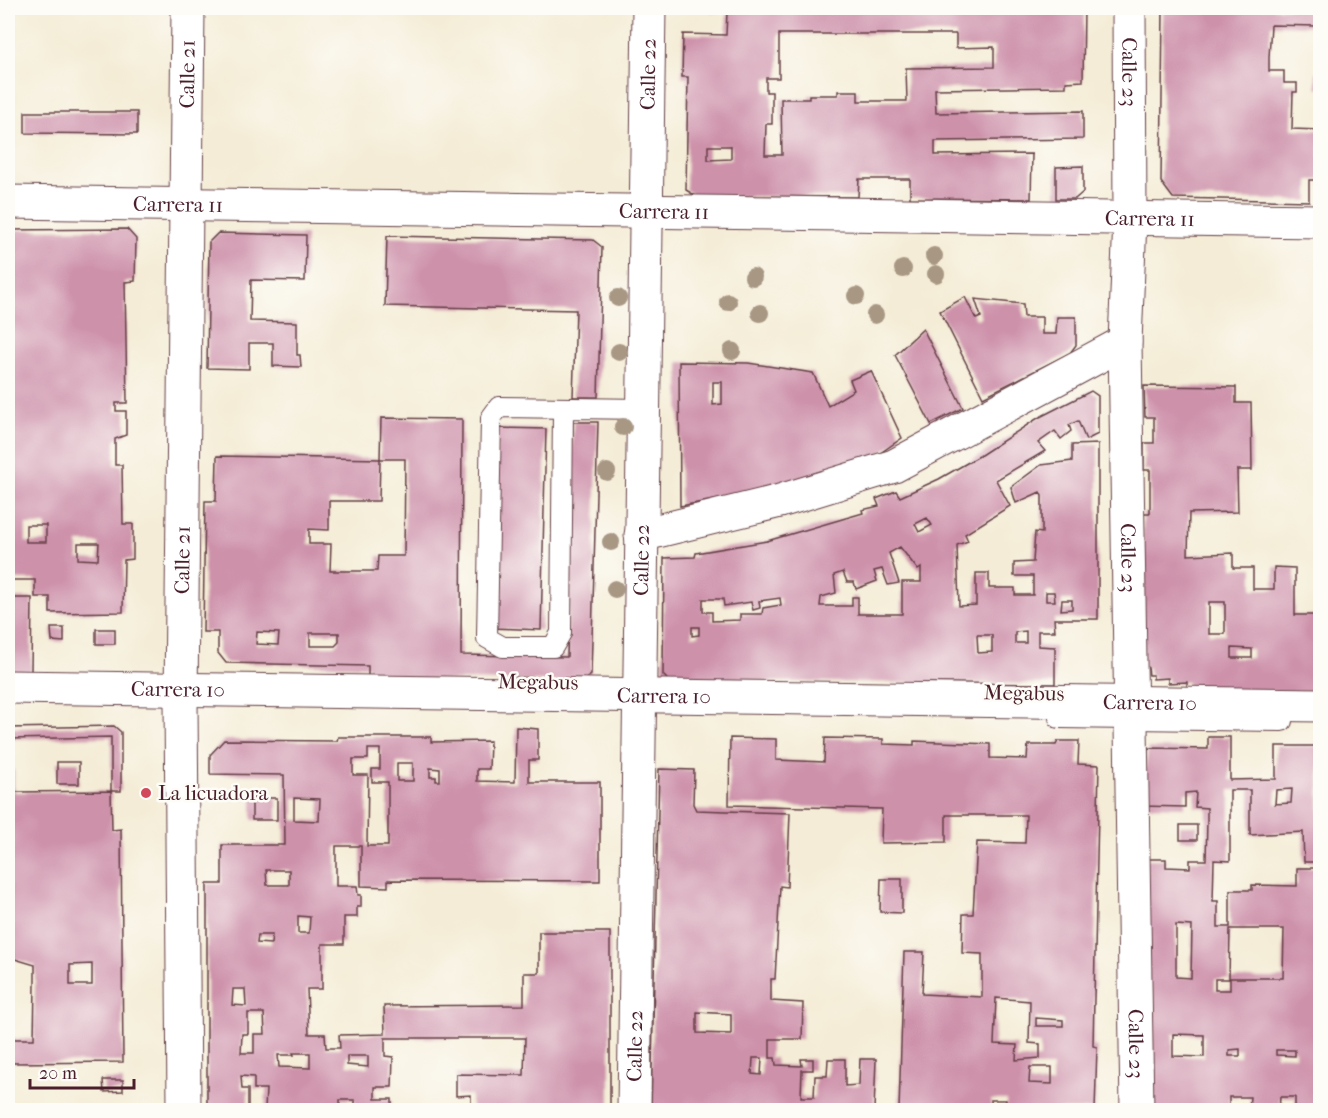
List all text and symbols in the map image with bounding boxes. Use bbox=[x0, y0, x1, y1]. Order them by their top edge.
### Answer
street label: Calle 23 bbox=[1117, 37, 1141, 107]
street label: Calle 22 bbox=[636, 38, 661, 110]
street label: Calle 21 bbox=[175, 40, 200, 108]
street label: Carrera 11 bbox=[133, 192, 223, 217]
street label: Carrera 11 bbox=[619, 199, 709, 224]
street label: Carrera 11 bbox=[1105, 206, 1195, 231]
street label: Calle 23 bbox=[1116, 523, 1141, 593]
street label: Calle 22 bbox=[629, 524, 654, 596]
street label: Calle 21 bbox=[170, 526, 195, 594]
street label: Megabus bbox=[497, 669, 579, 695]
street label: Carrera 10 bbox=[131, 677, 225, 702]
street label: Megabus bbox=[983, 680, 1065, 706]
street label: Carrera 10 bbox=[617, 683, 711, 709]
street label: Carrera 10 bbox=[1103, 690, 1197, 715]
place label: La licuadora bbox=[158, 781, 269, 805]
marker: La licuadora bbox=[139, 786, 153, 800]
street label: Calle 23 bbox=[1123, 1009, 1149, 1079]
street label: Calle 22 bbox=[622, 1010, 647, 1082]
scale bar bbox=[30, 1052, 134, 1090]
text: 20 m bbox=[39, 1063, 77, 1084]

